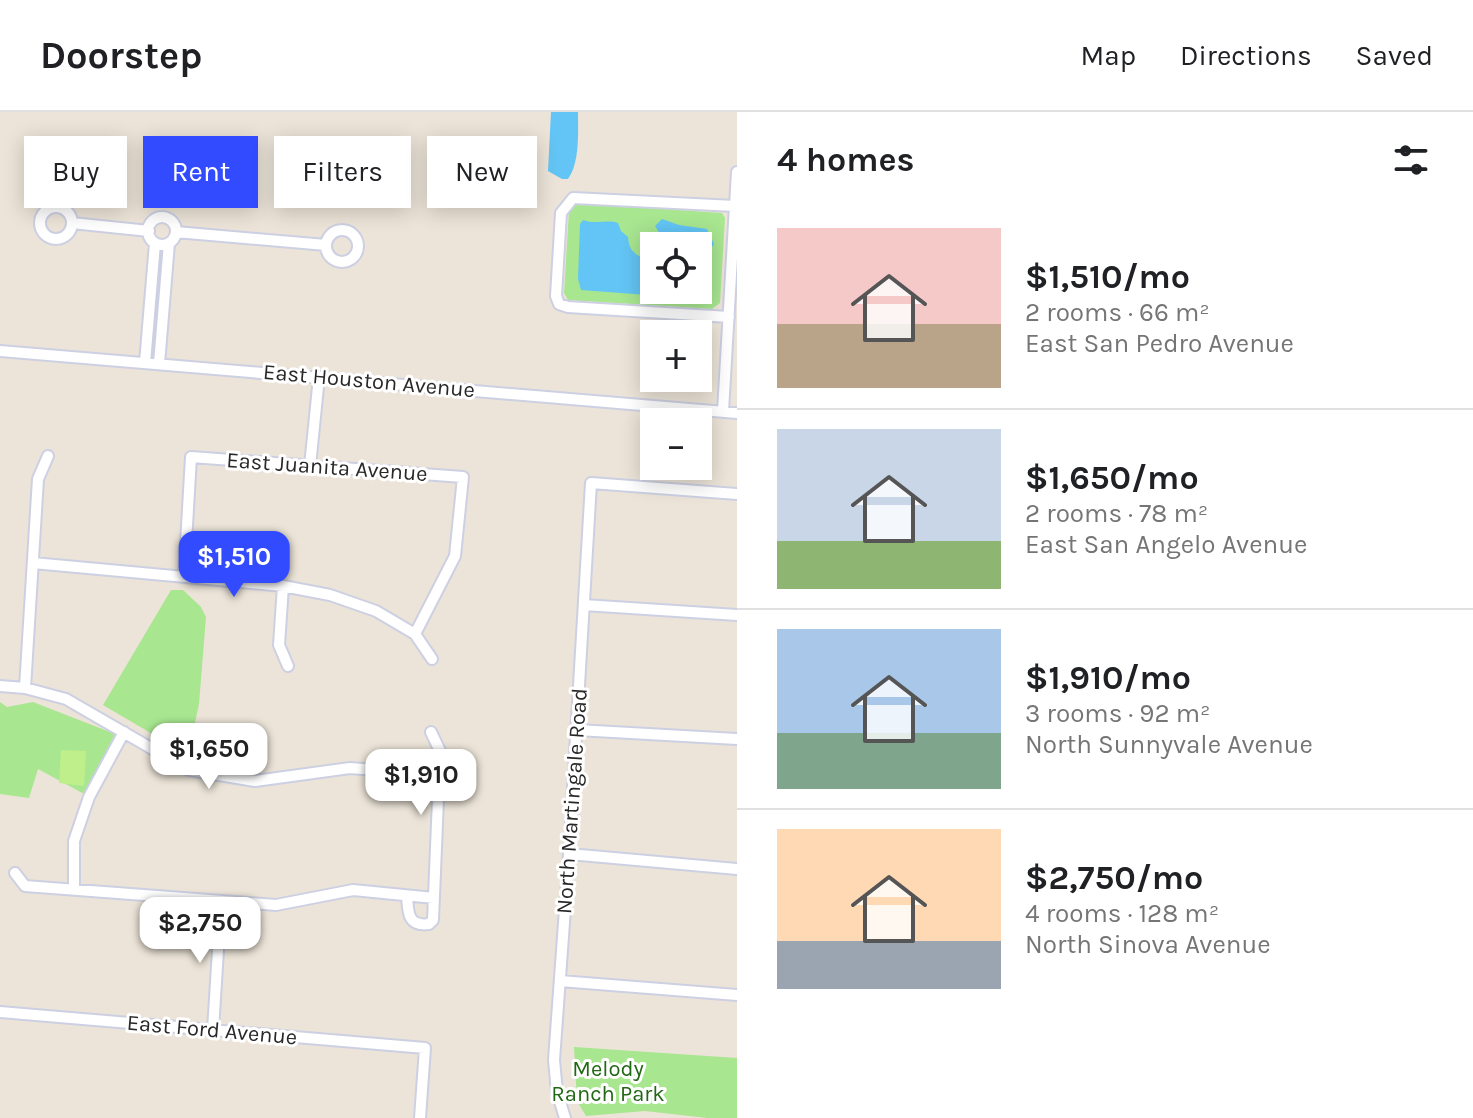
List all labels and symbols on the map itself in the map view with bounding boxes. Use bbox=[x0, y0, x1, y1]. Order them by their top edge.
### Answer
street label: East Houston Avenue bbox=[262, 359, 476, 403]
street label: East Juanita Avenue bbox=[225, 447, 429, 487]
pin: $1,510 bbox=[169, 531, 299, 599]
street label: North Martingale Road bbox=[551, 687, 593, 915]
pin: $1,650 bbox=[144, 723, 274, 791]
pin: $1,910 bbox=[356, 749, 486, 817]
pin: $2,750 bbox=[135, 897, 265, 965]
street label: East Ford Avenue bbox=[126, 1010, 298, 1050]
park label: Melody Ranch Park bbox=[551, 1056, 665, 1107]

